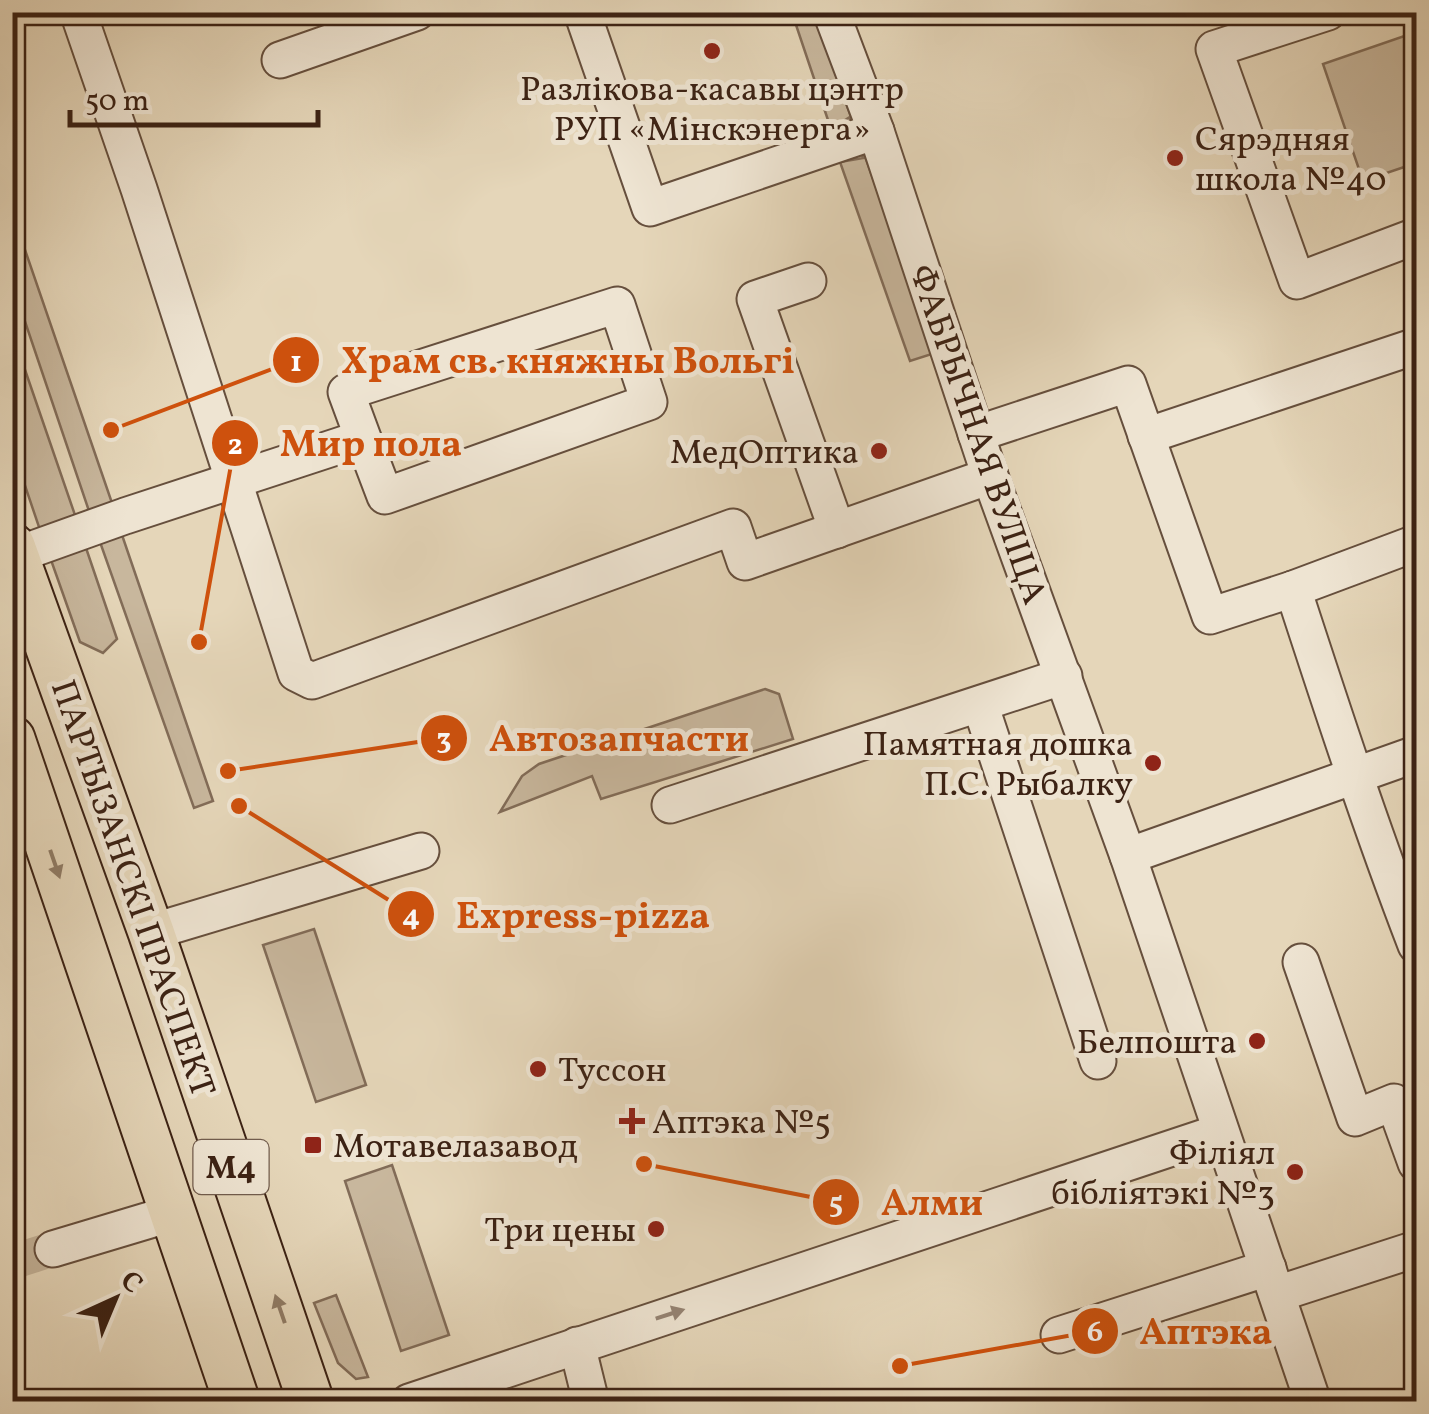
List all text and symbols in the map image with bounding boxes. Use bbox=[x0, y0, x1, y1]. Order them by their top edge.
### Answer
marker: Разлікова-касавы цэнтр РУП «Мінскэнерга» bbox=[701, 40, 723, 62]
scale bar bbox=[70, 65, 318, 127]
place label: Разлікова-касавы цэнтр РУП «Мінскэнерга» bbox=[520, 67, 904, 155]
text: 50 m bbox=[85, 81, 149, 123]
place label: Сярэдняя школа №40 bbox=[1195, 117, 1386, 205]
marker: Сярэдняя школа №40 bbox=[1164, 147, 1186, 169]
street label: ФАБРЫЧНАЯ ВУЛІЦА bbox=[895, 259, 1057, 611]
callout: Храм св. княжны Вольгі bbox=[271, 326, 815, 394]
text: Храм св. княжны Вольгі bbox=[341, 337, 795, 390]
text: 1 bbox=[290, 342, 302, 384]
callout: Мир пола bbox=[210, 409, 482, 477]
text: Мир пола bbox=[280, 420, 462, 473]
text: 2 bbox=[227, 425, 243, 467]
place label: МедОптика bbox=[670, 430, 859, 478]
marker: МедОптика bbox=[868, 440, 890, 462]
street label: ПАРТЫЗАНСКІ ПРАСПЕКТ bbox=[37, 674, 225, 1104]
callout: Автозапчасти bbox=[419, 704, 769, 772]
text: Автозапчасти bbox=[489, 715, 749, 768]
text: 3 bbox=[436, 719, 452, 761]
place label: Памятная дошка П.С. Рыбалку bbox=[862, 722, 1133, 810]
marker: Памятная дошка П.С. Рыбалку bbox=[1142, 752, 1164, 774]
one-way arrow bbox=[48, 850, 63, 880]
callout: Express-pizza bbox=[386, 880, 730, 948]
text: Express-pizza bbox=[456, 892, 710, 945]
text: 4 bbox=[402, 896, 420, 938]
place label: Белпошта bbox=[1077, 1020, 1237, 1068]
marker: Белпошта bbox=[1246, 1030, 1268, 1052]
place label: Туссон bbox=[558, 1048, 667, 1096]
marker: Туссон bbox=[527, 1058, 549, 1080]
place label: Аптэка №5 bbox=[652, 1100, 831, 1148]
marker: Аптэка №5 bbox=[621, 1110, 643, 1132]
place label: Мотавелазавод bbox=[333, 1124, 578, 1172]
place label: Філіял бібліятэкі №3 bbox=[1051, 1131, 1275, 1219]
marker: Мотавелазавод bbox=[302, 1134, 324, 1156]
road number: М4 bbox=[194, 1140, 268, 1194]
marker: Філіял бібліятэкі №3 bbox=[1284, 1161, 1306, 1183]
callout: Алми bbox=[811, 1168, 1003, 1236]
text: Алми bbox=[881, 1179, 983, 1232]
text: 5 bbox=[829, 1183, 843, 1225]
place label: Три цены bbox=[484, 1208, 636, 1256]
marker: Три цены bbox=[645, 1218, 667, 1240]
north arrow bbox=[65, 1249, 165, 1349]
text: С bbox=[111, 1263, 151, 1303]
one-way arrow bbox=[271, 1294, 286, 1324]
callout: Аптэка bbox=[1070, 1297, 1293, 1365]
one-way arrow bbox=[655, 1306, 685, 1321]
text: Аптэка bbox=[1139, 1308, 1273, 1361]
text: 6 bbox=[1087, 1312, 1103, 1354]

